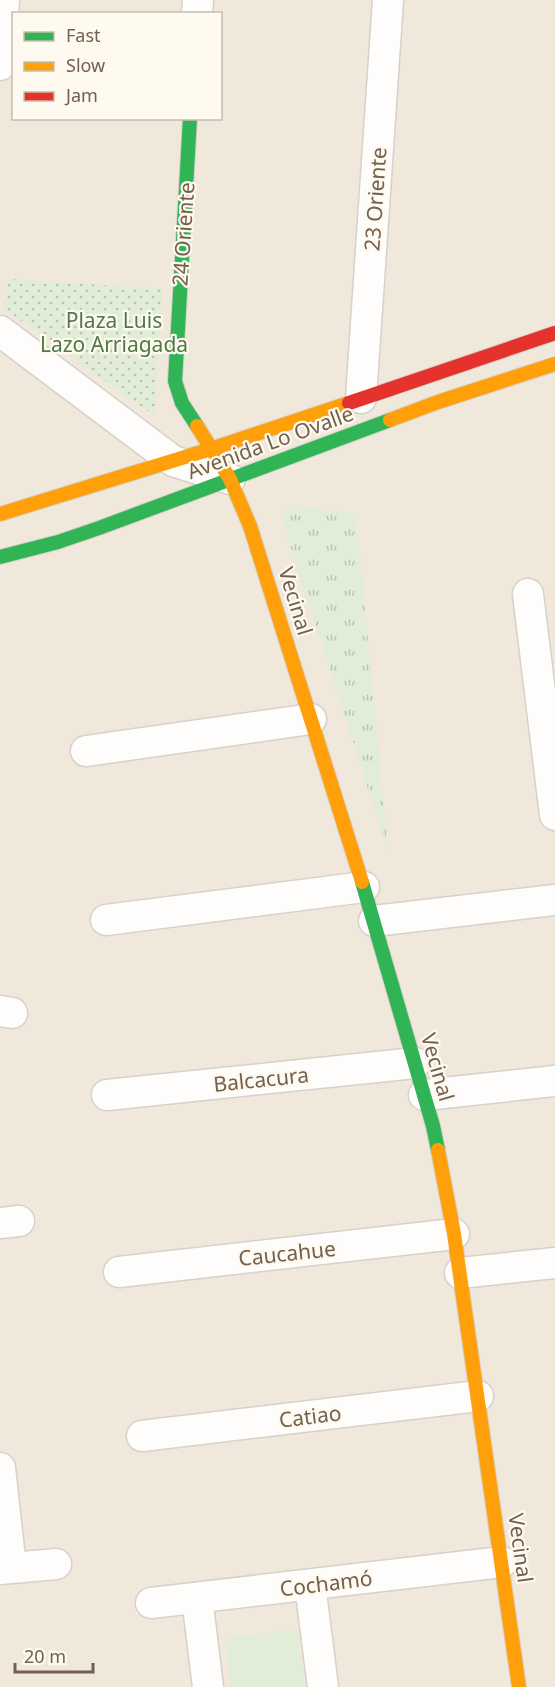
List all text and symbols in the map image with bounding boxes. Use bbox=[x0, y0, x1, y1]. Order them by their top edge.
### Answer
legend bbox=[12, 12, 222, 120]
text: Fast bbox=[66, 23, 101, 47]
text: Slow bbox=[66, 53, 105, 77]
text: Jam bbox=[64, 83, 98, 107]
street label: 23 Oriente bbox=[357, 146, 393, 252]
street label: 24 Oriente bbox=[165, 181, 201, 287]
park label: Plaza Luis Lazo Arriagada bbox=[40, 306, 188, 358]
street label: Avenida Lo Ovalle bbox=[183, 399, 357, 485]
street label: Vecinal bbox=[272, 564, 320, 638]
street label: Vecinal bbox=[415, 1030, 461, 1104]
street label: Balcacura bbox=[212, 1060, 310, 1098]
street label: Caucahue bbox=[237, 1234, 337, 1272]
street label: Catiao bbox=[277, 1398, 343, 1434]
street label: Vecinal bbox=[502, 1512, 540, 1584]
street label: Cochamó bbox=[278, 1563, 374, 1603]
scale bar bbox=[15, 1636, 93, 1674]
text: 20 m bbox=[24, 1644, 66, 1668]

